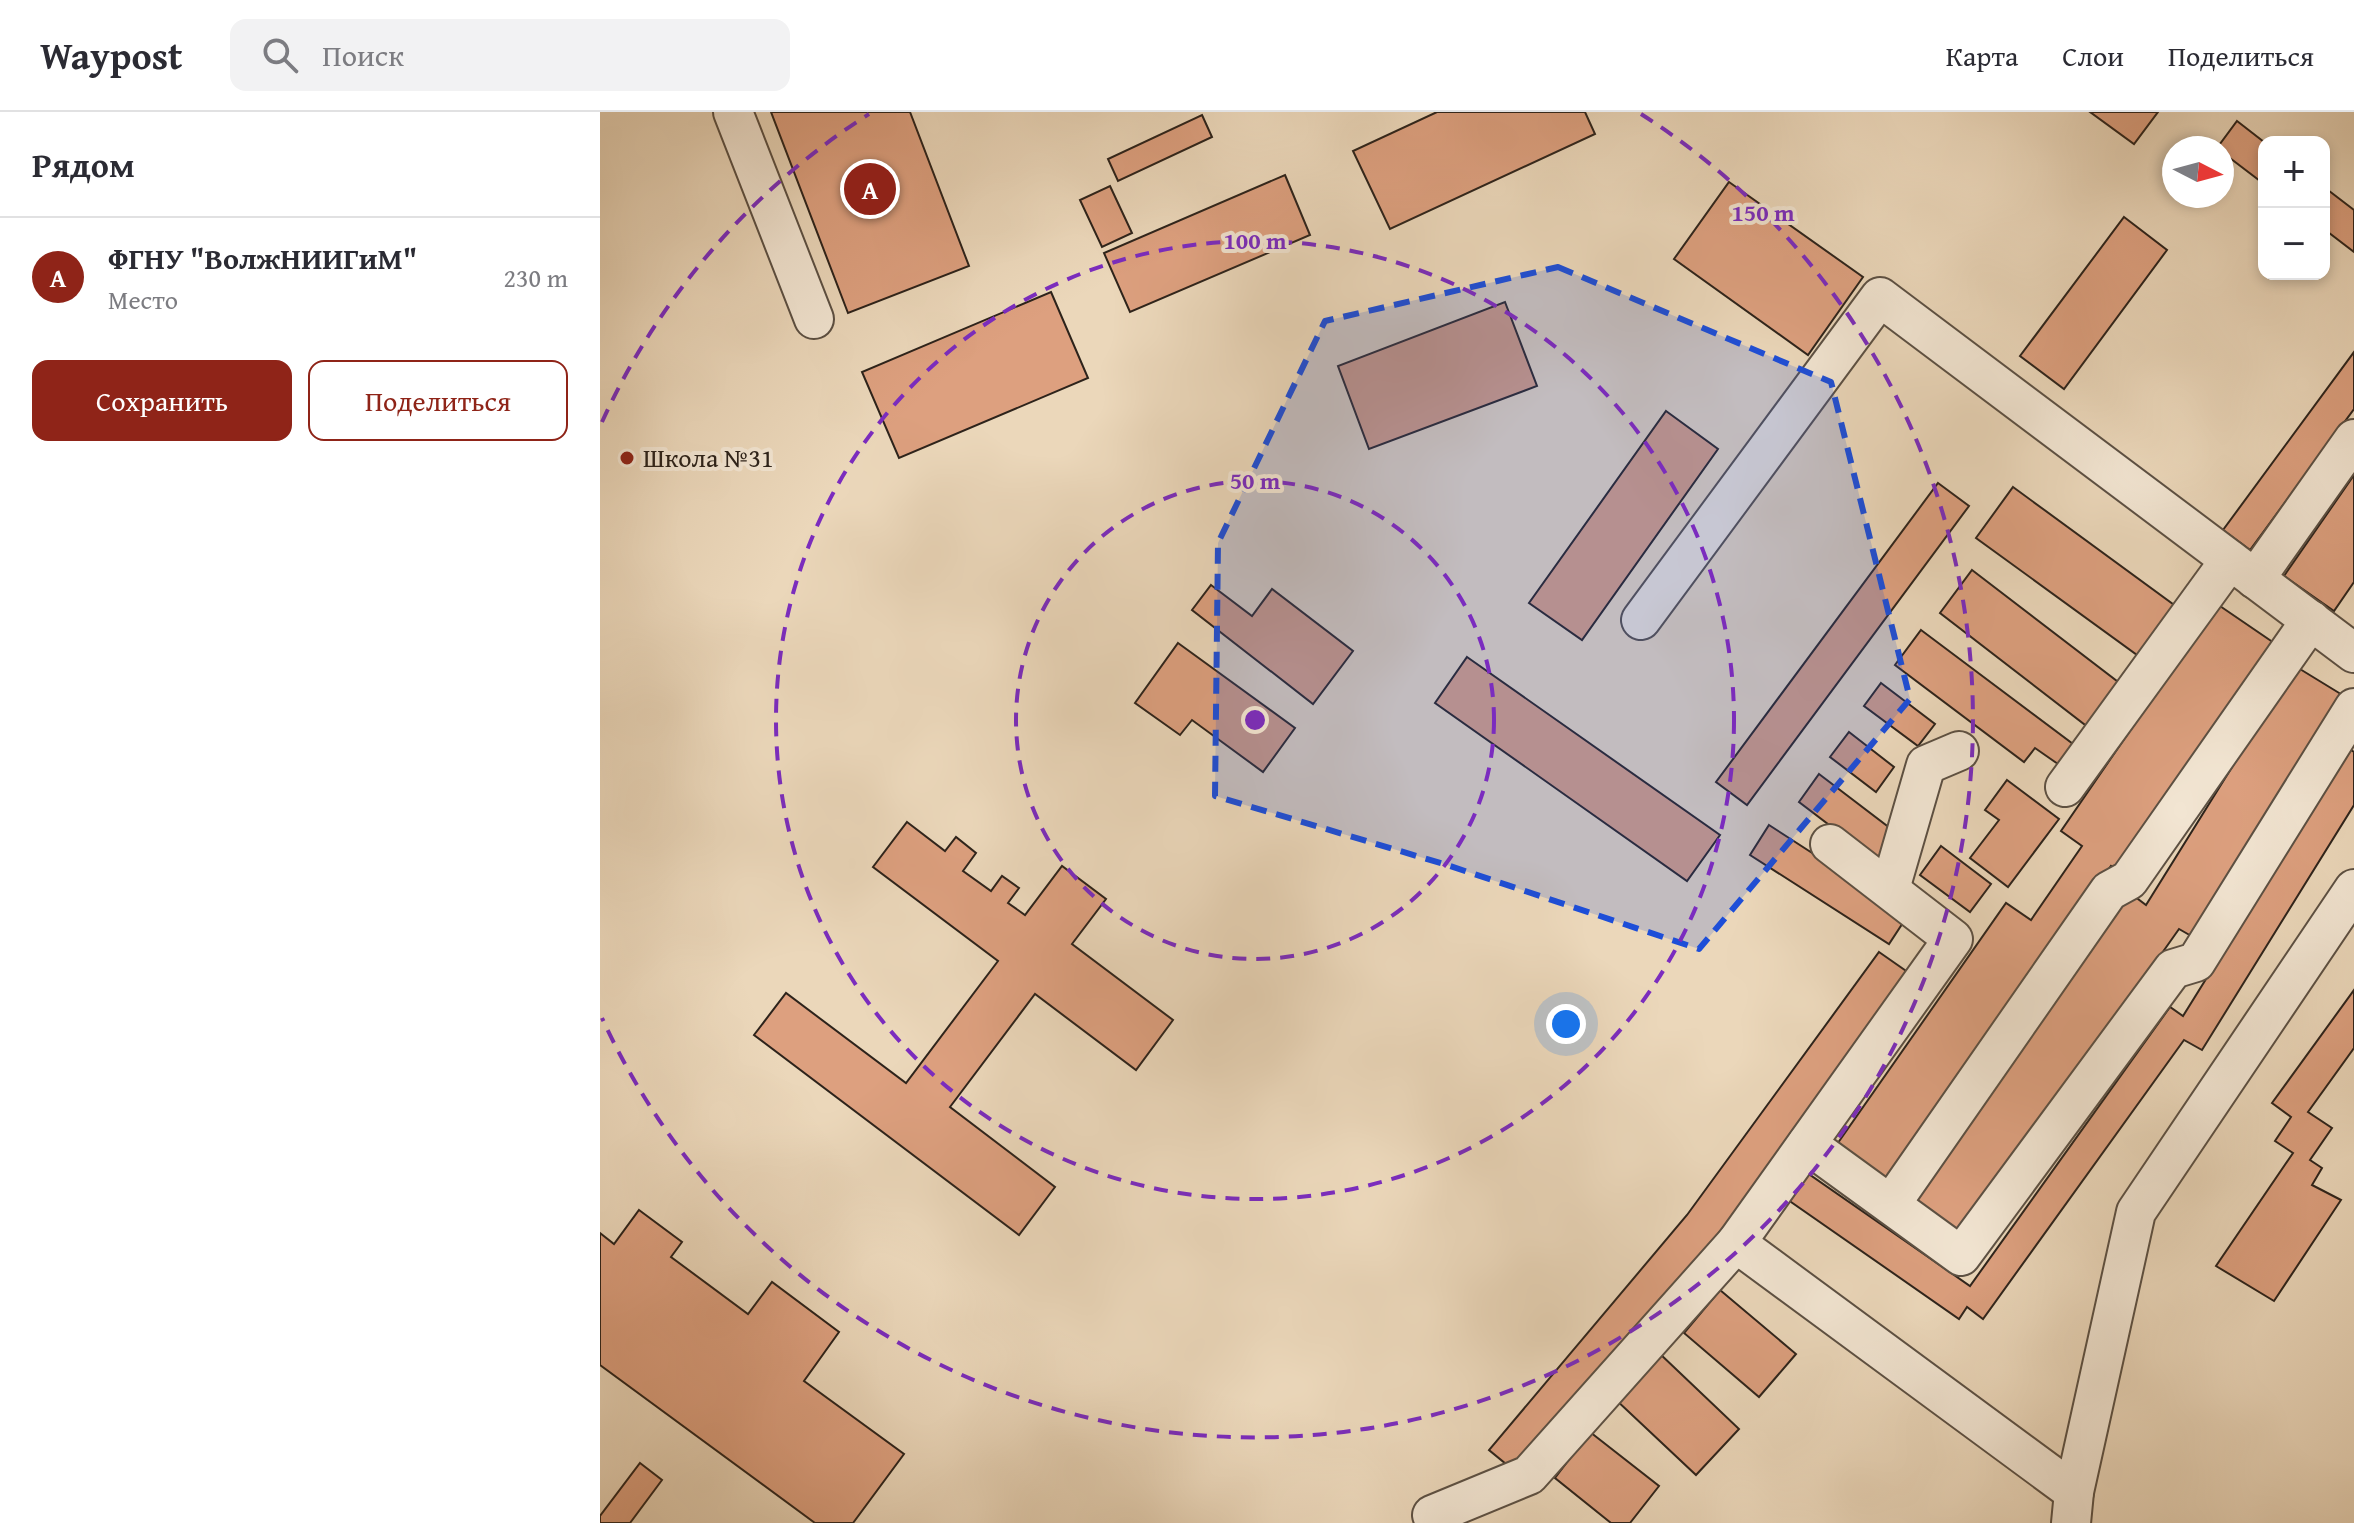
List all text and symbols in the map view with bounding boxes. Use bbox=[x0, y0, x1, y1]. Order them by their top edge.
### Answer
search box bbox=[230, 19, 790, 91]
text: Waypost bbox=[40, 27, 182, 83]
icon: search bbox=[258, 33, 302, 77]
text: Поиск bbox=[322, 33, 404, 77]
text: Карта bbox=[1946, 35, 2018, 76]
text: Слои bbox=[2062, 35, 2124, 76]
text: Поделиться bbox=[2168, 35, 2314, 76]
north arrow bbox=[2162, 136, 2234, 208]
map controls bbox=[2258, 136, 2330, 280]
button: + bbox=[2258, 136, 2330, 208]
text: Рядом bbox=[32, 140, 135, 189]
pin: A bbox=[844, 159, 896, 219]
text: 150 m bbox=[1731, 195, 1795, 230]
button: − bbox=[2258, 208, 2330, 280]
text: 100 m bbox=[1223, 223, 1287, 258]
text: ФГНУ "ВолжНИИГиМ" bbox=[108, 236, 417, 280]
text: A bbox=[50, 258, 66, 297]
text: 230 m bbox=[503, 258, 568, 297]
text: Место bbox=[108, 280, 178, 319]
button: Сохранить bbox=[32, 360, 292, 441]
button: Поделиться bbox=[308, 360, 568, 441]
place label: Школа №31 bbox=[643, 438, 774, 477]
marker: Школа №31 bbox=[618, 449, 636, 467]
text: 50 m bbox=[1230, 463, 1281, 498]
centre of rings bbox=[1241, 706, 1269, 734]
your location bbox=[1546, 1004, 1586, 1044]

